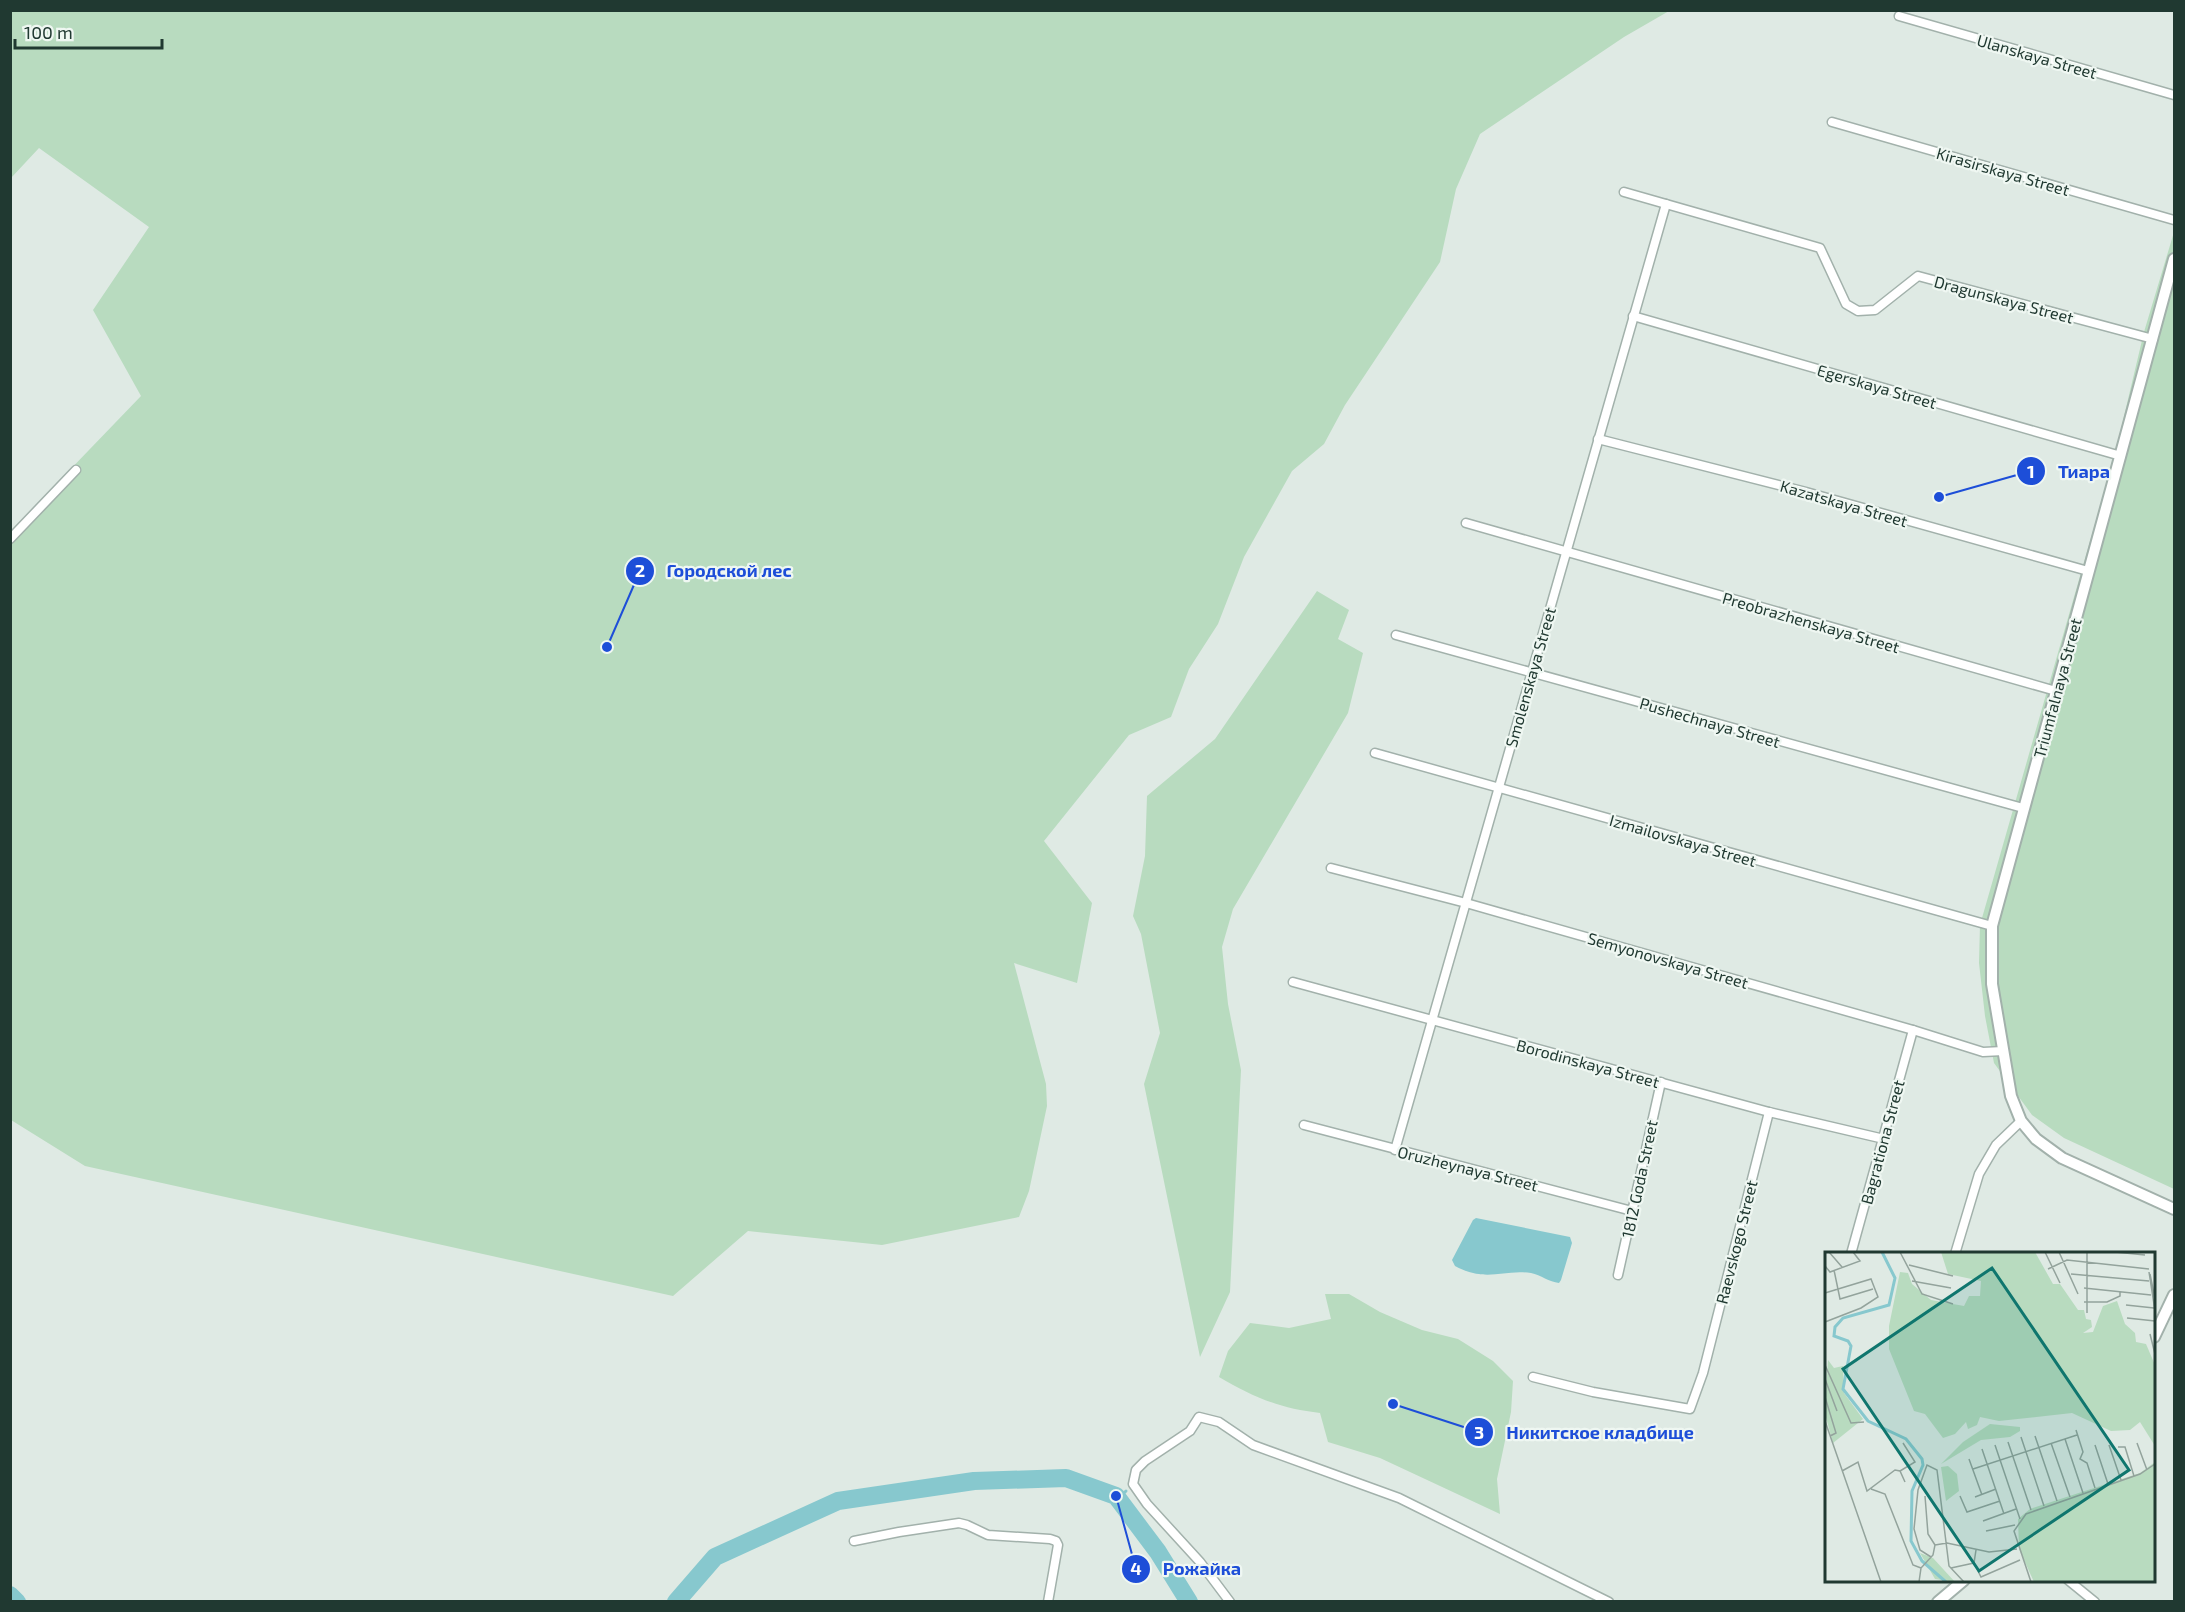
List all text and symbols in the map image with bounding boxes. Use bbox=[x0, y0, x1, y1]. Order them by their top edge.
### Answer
scale bar bbox=[15, 12, 162, 50]
text: 100 m bbox=[24, 21, 73, 43]
street label: Ulanskaya Street bbox=[1975, 30, 2099, 82]
street label: Kirasirskaya Street bbox=[1934, 143, 2072, 199]
street label: Dragunskaya Street bbox=[1932, 271, 2076, 327]
street label: Egerskaya Street bbox=[1815, 360, 1939, 412]
callout: Тиара bbox=[2016, 453, 2123, 489]
text: 1 bbox=[2027, 460, 2035, 482]
text: Тиара bbox=[2058, 460, 2110, 482]
street label: Kazatskaya Street bbox=[1778, 476, 1910, 530]
callout: Городской лес bbox=[625, 553, 804, 589]
text: 2 bbox=[635, 559, 645, 581]
text: Городской лес bbox=[666, 559, 792, 581]
street label: Preobrazhenskaya Street bbox=[1720, 588, 1902, 656]
street label: Smolenskaya Street bbox=[1501, 605, 1559, 749]
street label: Triumfalnaya Street bbox=[2029, 616, 2085, 760]
street label: Pushechnaya Street bbox=[1638, 693, 1782, 751]
street label: Izmailovskaya Street bbox=[1608, 810, 1758, 870]
street label: Semyonovskaya Street bbox=[1586, 928, 1750, 992]
street label: Borodinskaya Street bbox=[1515, 1035, 1661, 1091]
street label: Bagrationa Street bbox=[1856, 1078, 1908, 1206]
street label: 1812 Goda Street bbox=[1617, 1118, 1661, 1240]
street label: Oruzheynaya Street bbox=[1396, 1141, 1540, 1195]
street label: Raevskogo Street bbox=[1711, 1178, 1761, 1306]
inset map bbox=[1825, 1252, 2155, 1582]
callout: Никитское кладбище bbox=[1464, 1414, 1705, 1450]
text: 3 bbox=[1474, 1421, 1484, 1443]
text: Никитское кладбище bbox=[1506, 1421, 1694, 1443]
callout: Рожайка bbox=[1121, 1551, 1254, 1587]
text: 4 bbox=[1130, 1557, 1142, 1579]
text: Рожайка bbox=[1163, 1557, 1241, 1579]

